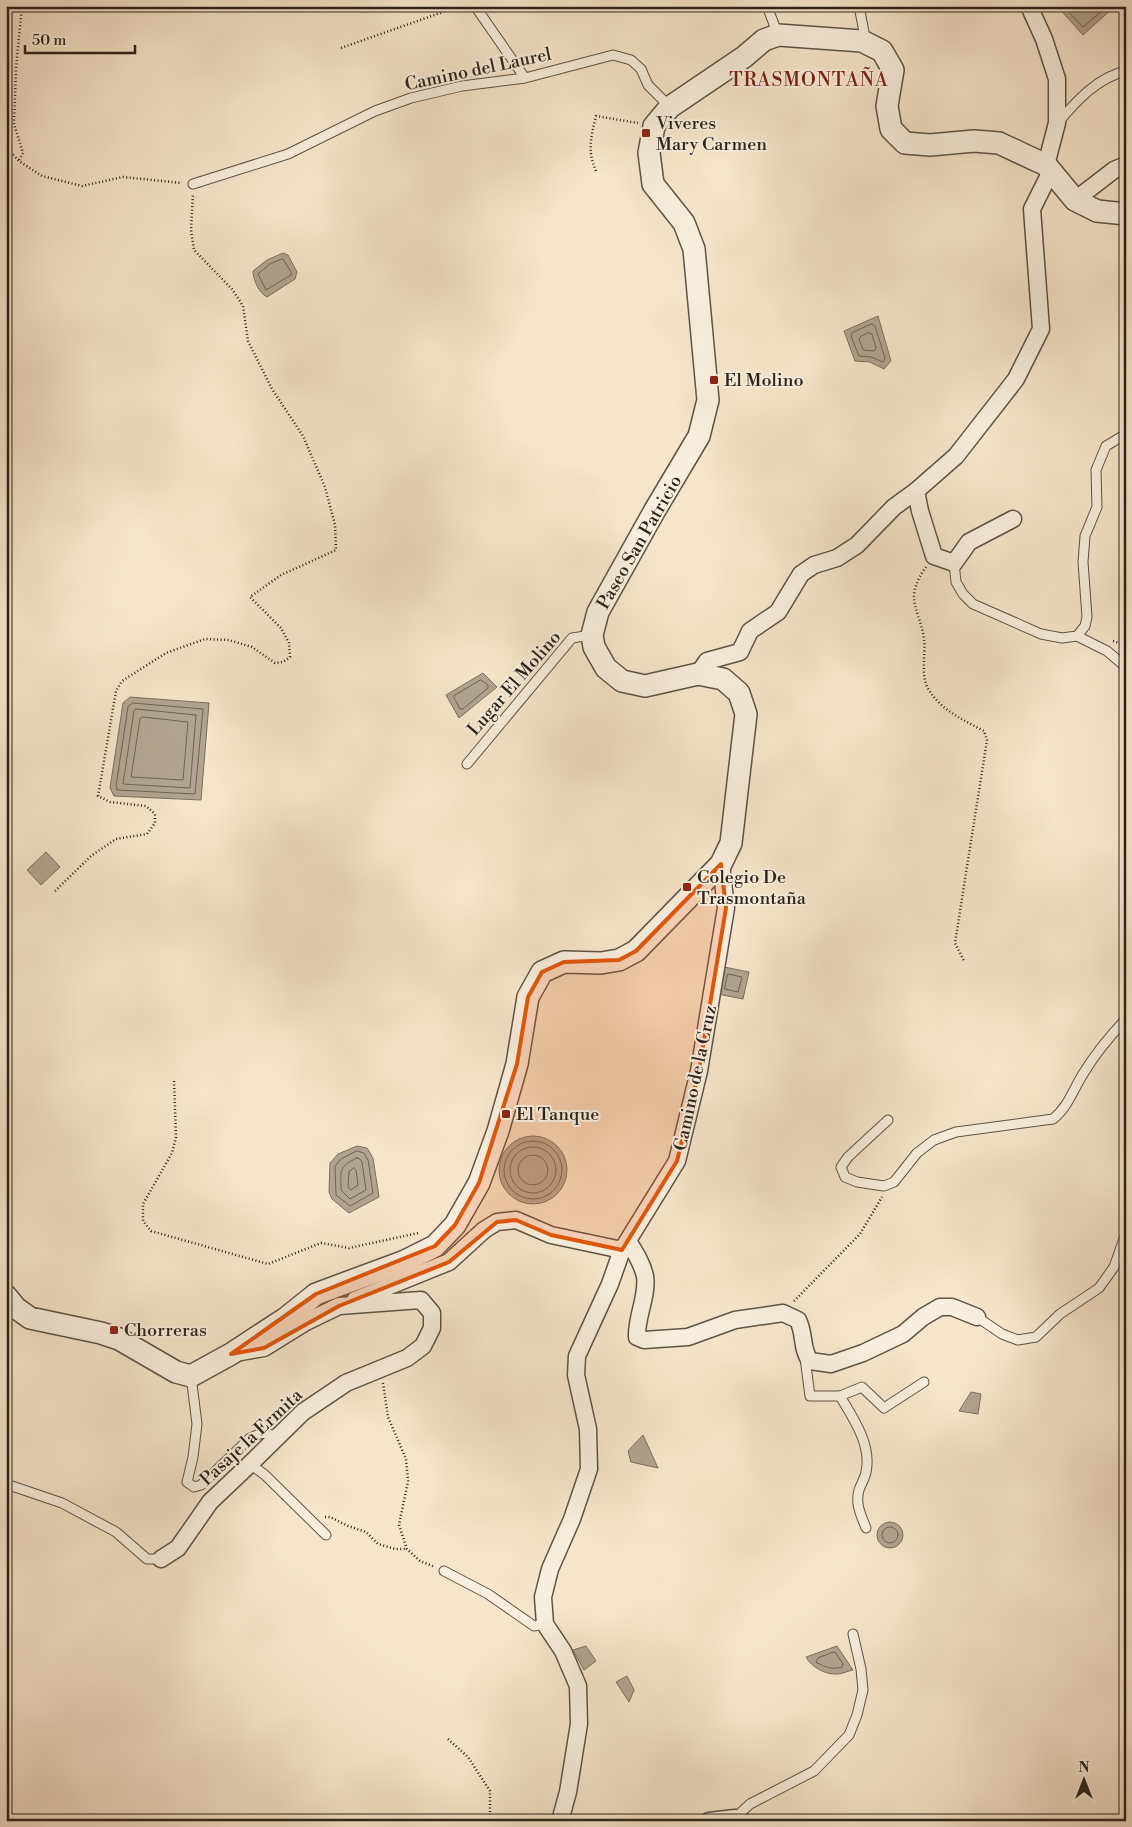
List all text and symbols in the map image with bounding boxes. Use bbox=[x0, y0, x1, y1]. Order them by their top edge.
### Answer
scale bar bbox=[25, 22, 135, 54]
text: 50 m bbox=[32, 31, 66, 50]
street label: Camino del Laurel bbox=[403, 43, 554, 96]
district label: TRASMONTAÑA bbox=[729, 66, 889, 92]
place label: Viveres Mary Carmen bbox=[655, 112, 767, 156]
marker: Viveres Mary Carmen bbox=[640, 127, 652, 139]
place label: El Molino bbox=[724, 369, 804, 392]
marker: El Molino bbox=[708, 374, 720, 386]
street label: Paseo San Patricio bbox=[592, 471, 687, 613]
street label: Lugar El Molino bbox=[462, 626, 566, 741]
place label: Colegio De Trasmontaña bbox=[697, 866, 807, 910]
marker: Colegio De Trasmontaña bbox=[681, 881, 693, 893]
street label: Camino de la Cruz bbox=[669, 1003, 722, 1153]
place label: El Tanque bbox=[516, 1103, 599, 1126]
marker: El Tanque bbox=[500, 1108, 512, 1120]
place label: Chorreras bbox=[124, 1319, 207, 1342]
marker: Chorreras bbox=[108, 1324, 120, 1336]
street label: Pasaje la Ermita bbox=[195, 1383, 308, 1491]
north arrow bbox=[1060, 1754, 1110, 1804]
text: N bbox=[1078, 1759, 1090, 1777]

